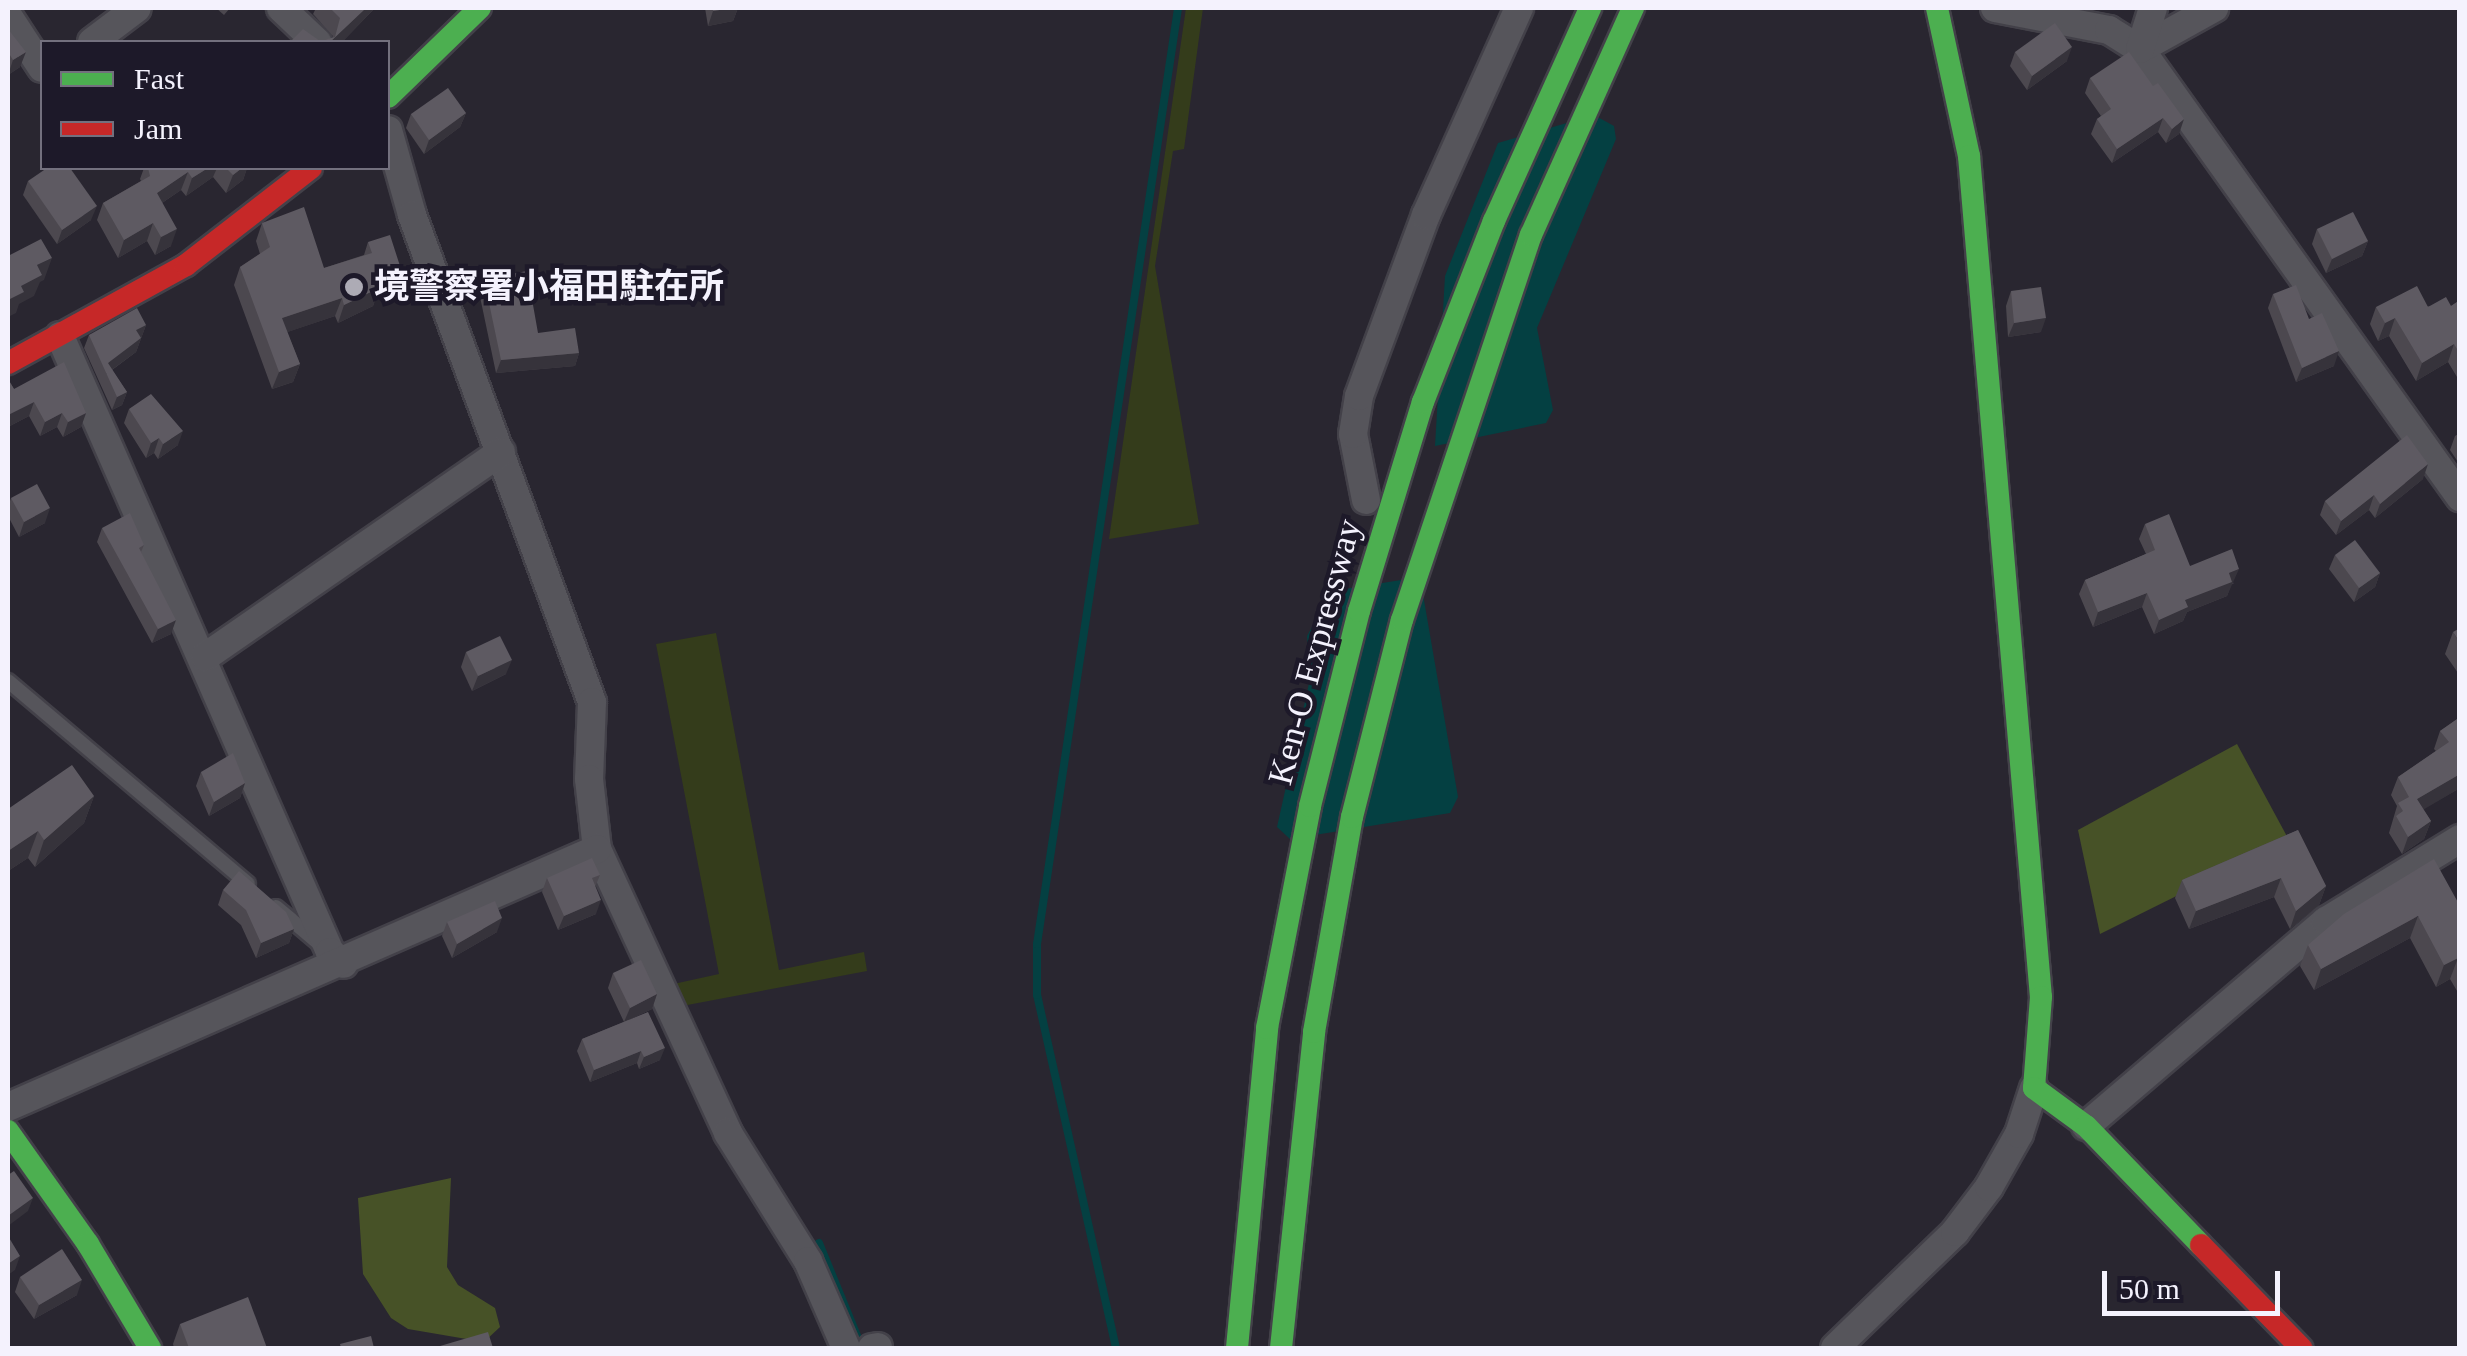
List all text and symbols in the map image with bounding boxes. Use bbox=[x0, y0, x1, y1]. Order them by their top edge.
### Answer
legend bbox=[40, 40, 390, 170]
text: Fast bbox=[134, 62, 184, 95]
text: Jam bbox=[134, 112, 182, 145]
place label: 境警察署小福田駐在所 bbox=[374, 266, 724, 308]
marker: 境警察署小福田駐在所 bbox=[343, 276, 365, 298]
street label: Ken-O Expressway bbox=[1259, 515, 1371, 789]
scale bar bbox=[2107, 1251, 2284, 1313]
text: 50 m bbox=[2119, 1272, 2180, 1305]

